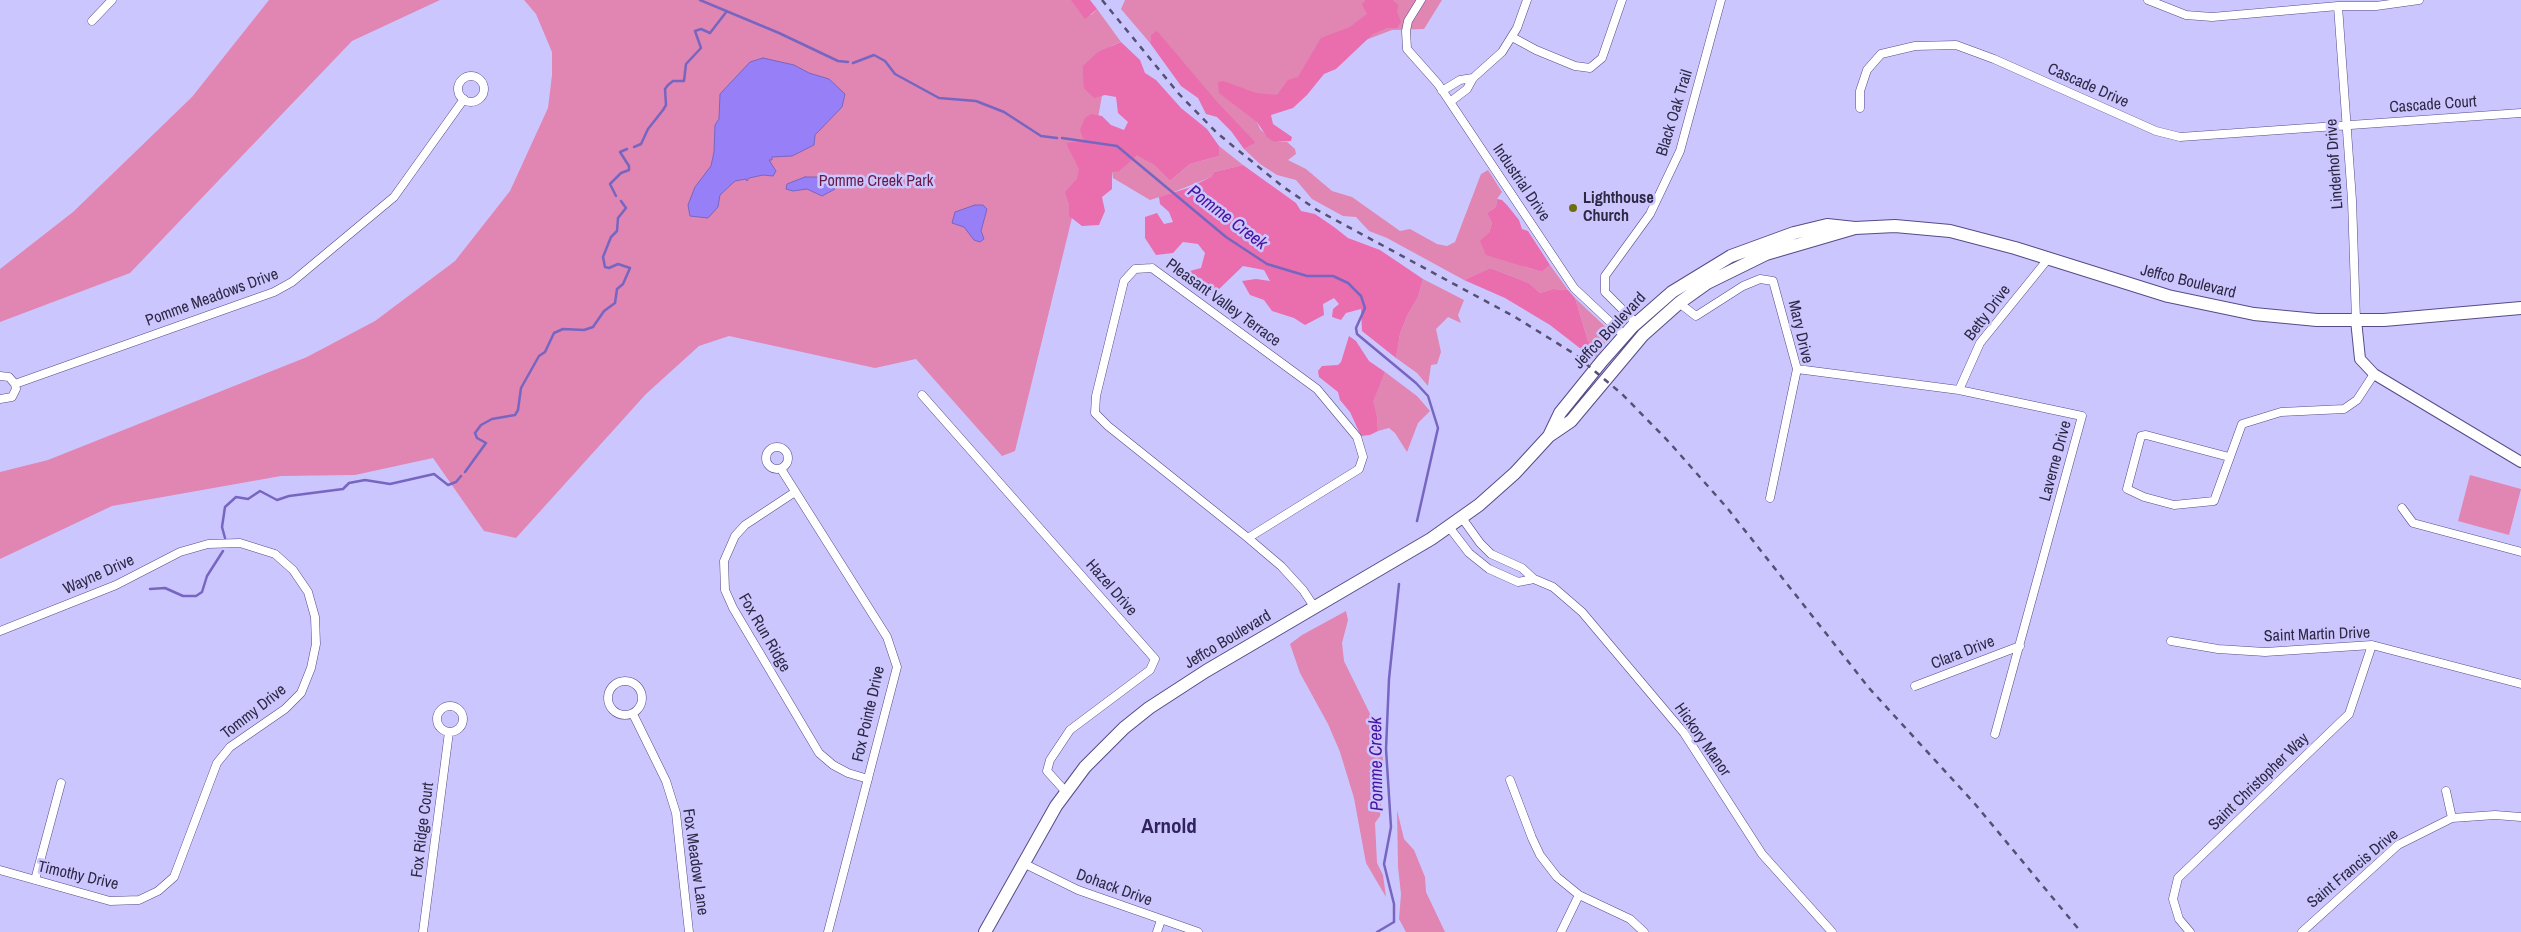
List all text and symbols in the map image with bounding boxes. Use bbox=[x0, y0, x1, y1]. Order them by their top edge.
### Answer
street label: Cascade Drive bbox=[2044, 60, 2132, 112]
street label: Black Oak Trail bbox=[1653, 68, 1697, 158]
street label: Cascade Court bbox=[2389, 92, 2477, 118]
street label: Linderhof Drive bbox=[2322, 118, 2348, 210]
street label: Industrial Drive bbox=[1488, 141, 1554, 225]
park label: Pomme Creek Park bbox=[819, 172, 933, 192]
water label: Pomme Creek bbox=[1183, 181, 1271, 255]
place label: Lighthouse Church bbox=[1583, 189, 1654, 227]
marker: Lighthouse Church bbox=[1567, 202, 1579, 214]
street label: Pleasant Valley Terrace bbox=[1162, 255, 1284, 351]
street label: Jeffco Boulevard bbox=[2138, 261, 2238, 303]
street label: Pomme Meadows Drive bbox=[143, 265, 281, 331]
street label: Betty Drive bbox=[1961, 281, 2015, 345]
street label: Jeffco Boulevard bbox=[1570, 289, 1650, 373]
street label: Mary Drive bbox=[1783, 299, 1817, 365]
street label: Laverne Drive bbox=[2036, 419, 2076, 503]
street label: Wayne Drive bbox=[61, 551, 137, 599]
street label: Hazel Drive bbox=[1081, 556, 1141, 620]
street label: Fox Run Ridge bbox=[734, 590, 794, 676]
street label: Jeffco Boulevard bbox=[1181, 607, 1275, 673]
street label: Saint Martin Drive bbox=[2263, 624, 2371, 646]
street label: Clara Drive bbox=[1929, 632, 1997, 674]
street label: Fox Pointe Drive bbox=[849, 664, 889, 764]
street label: Tommy Drive bbox=[218, 681, 290, 743]
street label: Hickory Manor bbox=[1670, 700, 1734, 780]
water label: Pomme Creek bbox=[1365, 717, 1389, 811]
street label: Saint Christopher Way bbox=[2205, 729, 2313, 835]
street label: Fox Ridge Court bbox=[408, 781, 438, 879]
street label: Fox Meadow Lane bbox=[678, 808, 712, 916]
district label: Arnold bbox=[1141, 814, 1197, 840]
street label: Saint Francis Drive bbox=[2304, 825, 2402, 913]
street label: Timothy Drive bbox=[36, 857, 120, 895]
street label: Dohack Drive bbox=[1073, 865, 1155, 911]

